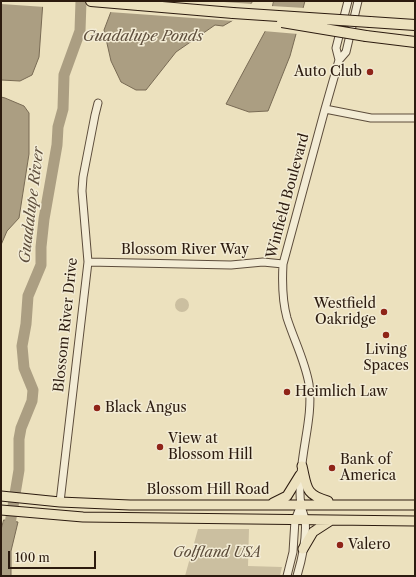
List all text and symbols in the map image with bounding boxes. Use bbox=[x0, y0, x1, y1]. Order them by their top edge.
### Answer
water label: Guadalupe Ponds bbox=[83, 28, 203, 46]
place label: Auto Club bbox=[294, 64, 362, 80]
marker: Auto Club bbox=[365, 67, 375, 77]
street label: Winfield Boulevard bbox=[263, 132, 313, 260]
water label: Guadalupe River bbox=[16, 146, 48, 264]
street label: Blossom River Way bbox=[121, 242, 249, 258]
street label: Blossom River Drive bbox=[51, 257, 81, 393]
place label: Westfield Oakridge bbox=[314, 296, 376, 328]
marker: Westfield Oakridge bbox=[379, 307, 389, 317]
marker: Living Spaces bbox=[381, 330, 391, 340]
place label: Living Spaces bbox=[363, 342, 409, 374]
place label: Heimlich Law bbox=[295, 384, 388, 400]
marker: Heimlich Law bbox=[282, 387, 292, 397]
place label: Black Angus bbox=[105, 400, 187, 416]
marker: Black Angus bbox=[92, 403, 102, 413]
place label: View at Blossom Hill bbox=[168, 431, 253, 464]
marker: View at Blossom Hill bbox=[155, 442, 165, 452]
place label: Bank of America bbox=[340, 452, 396, 484]
marker: Bank of America bbox=[327, 463, 337, 473]
street label: Blossom Hill Road bbox=[147, 482, 269, 498]
place label: Valero bbox=[348, 537, 391, 553]
marker: Valero bbox=[335, 540, 345, 550]
scale bar bbox=[10, 543, 98, 569]
park label: Golfland USA bbox=[173, 545, 261, 561]
text: 100 m bbox=[15, 550, 50, 565]

